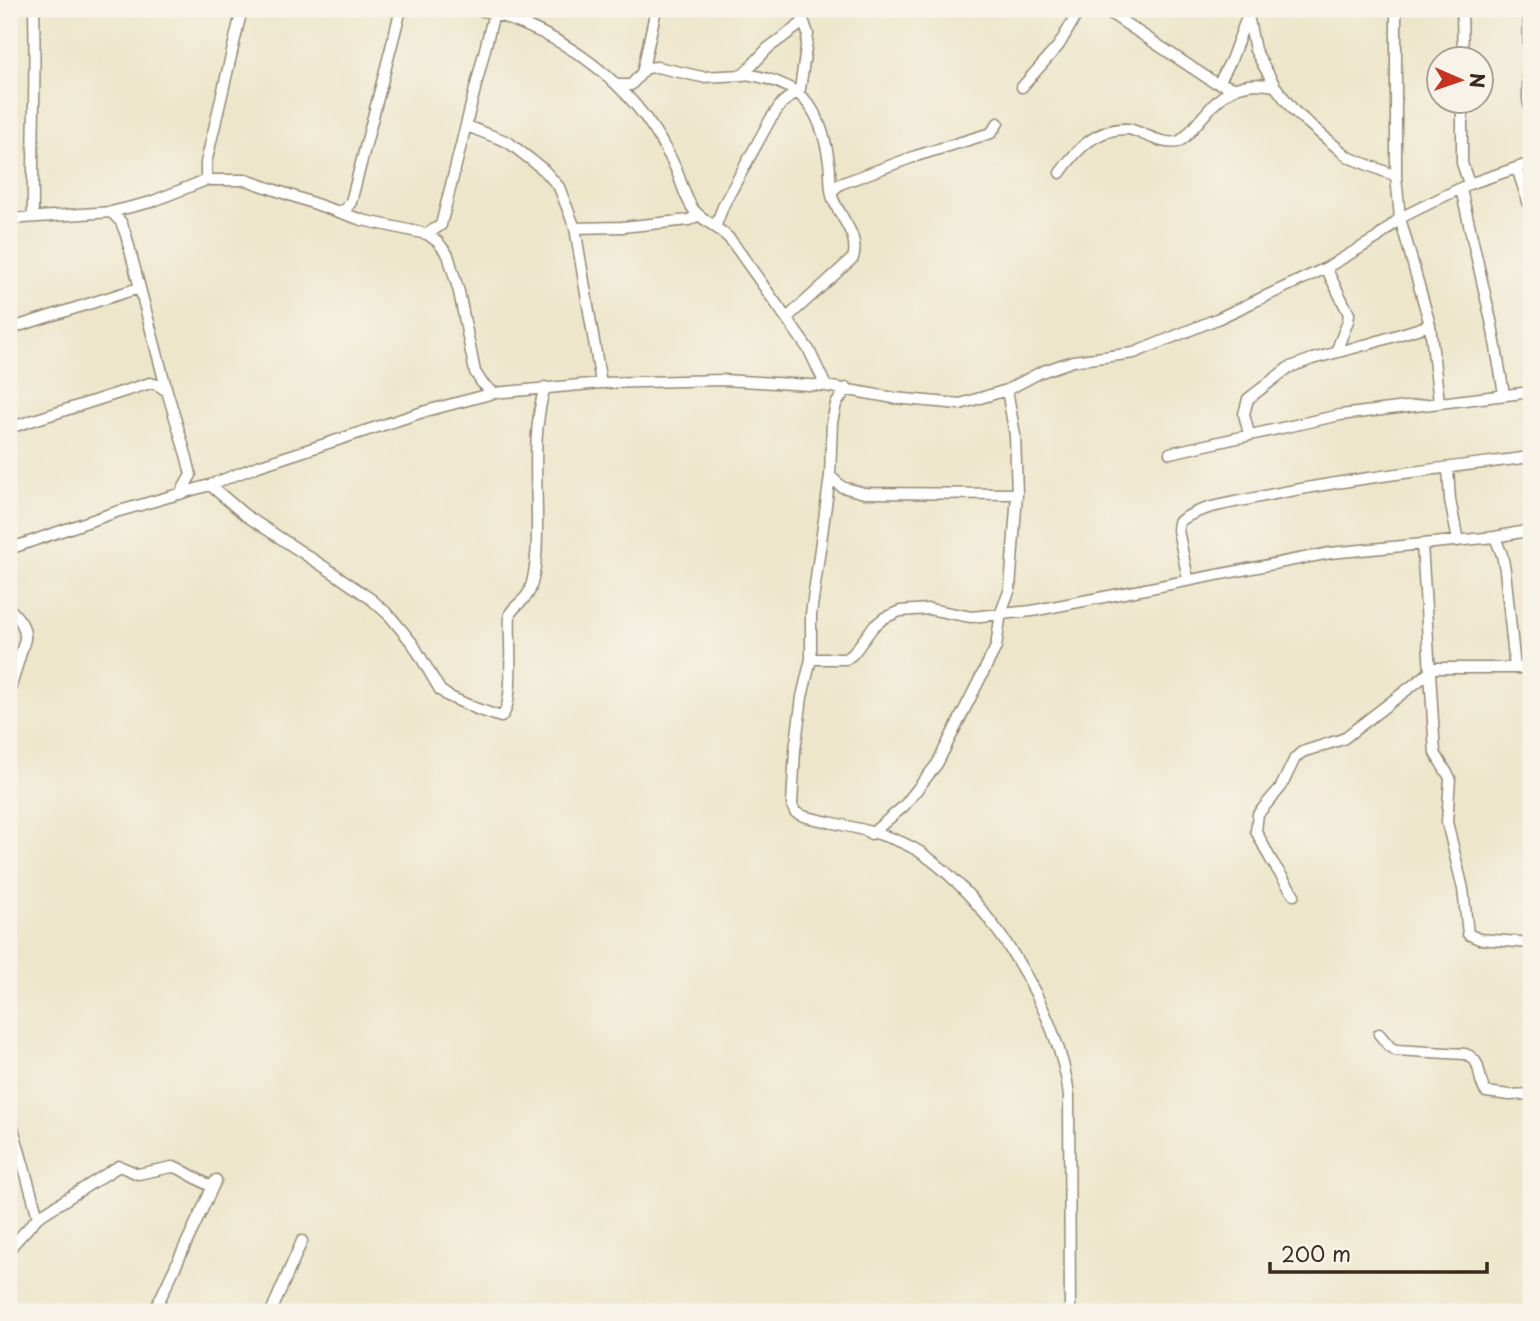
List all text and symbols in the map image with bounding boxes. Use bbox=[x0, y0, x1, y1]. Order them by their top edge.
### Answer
north arrow bbox=[1424, 46, 1494, 116]
text: N bbox=[1464, 73, 1492, 89]
scale bar bbox=[1270, 1230, 1488, 1274]
text: 200 m bbox=[1281, 1237, 1351, 1269]

